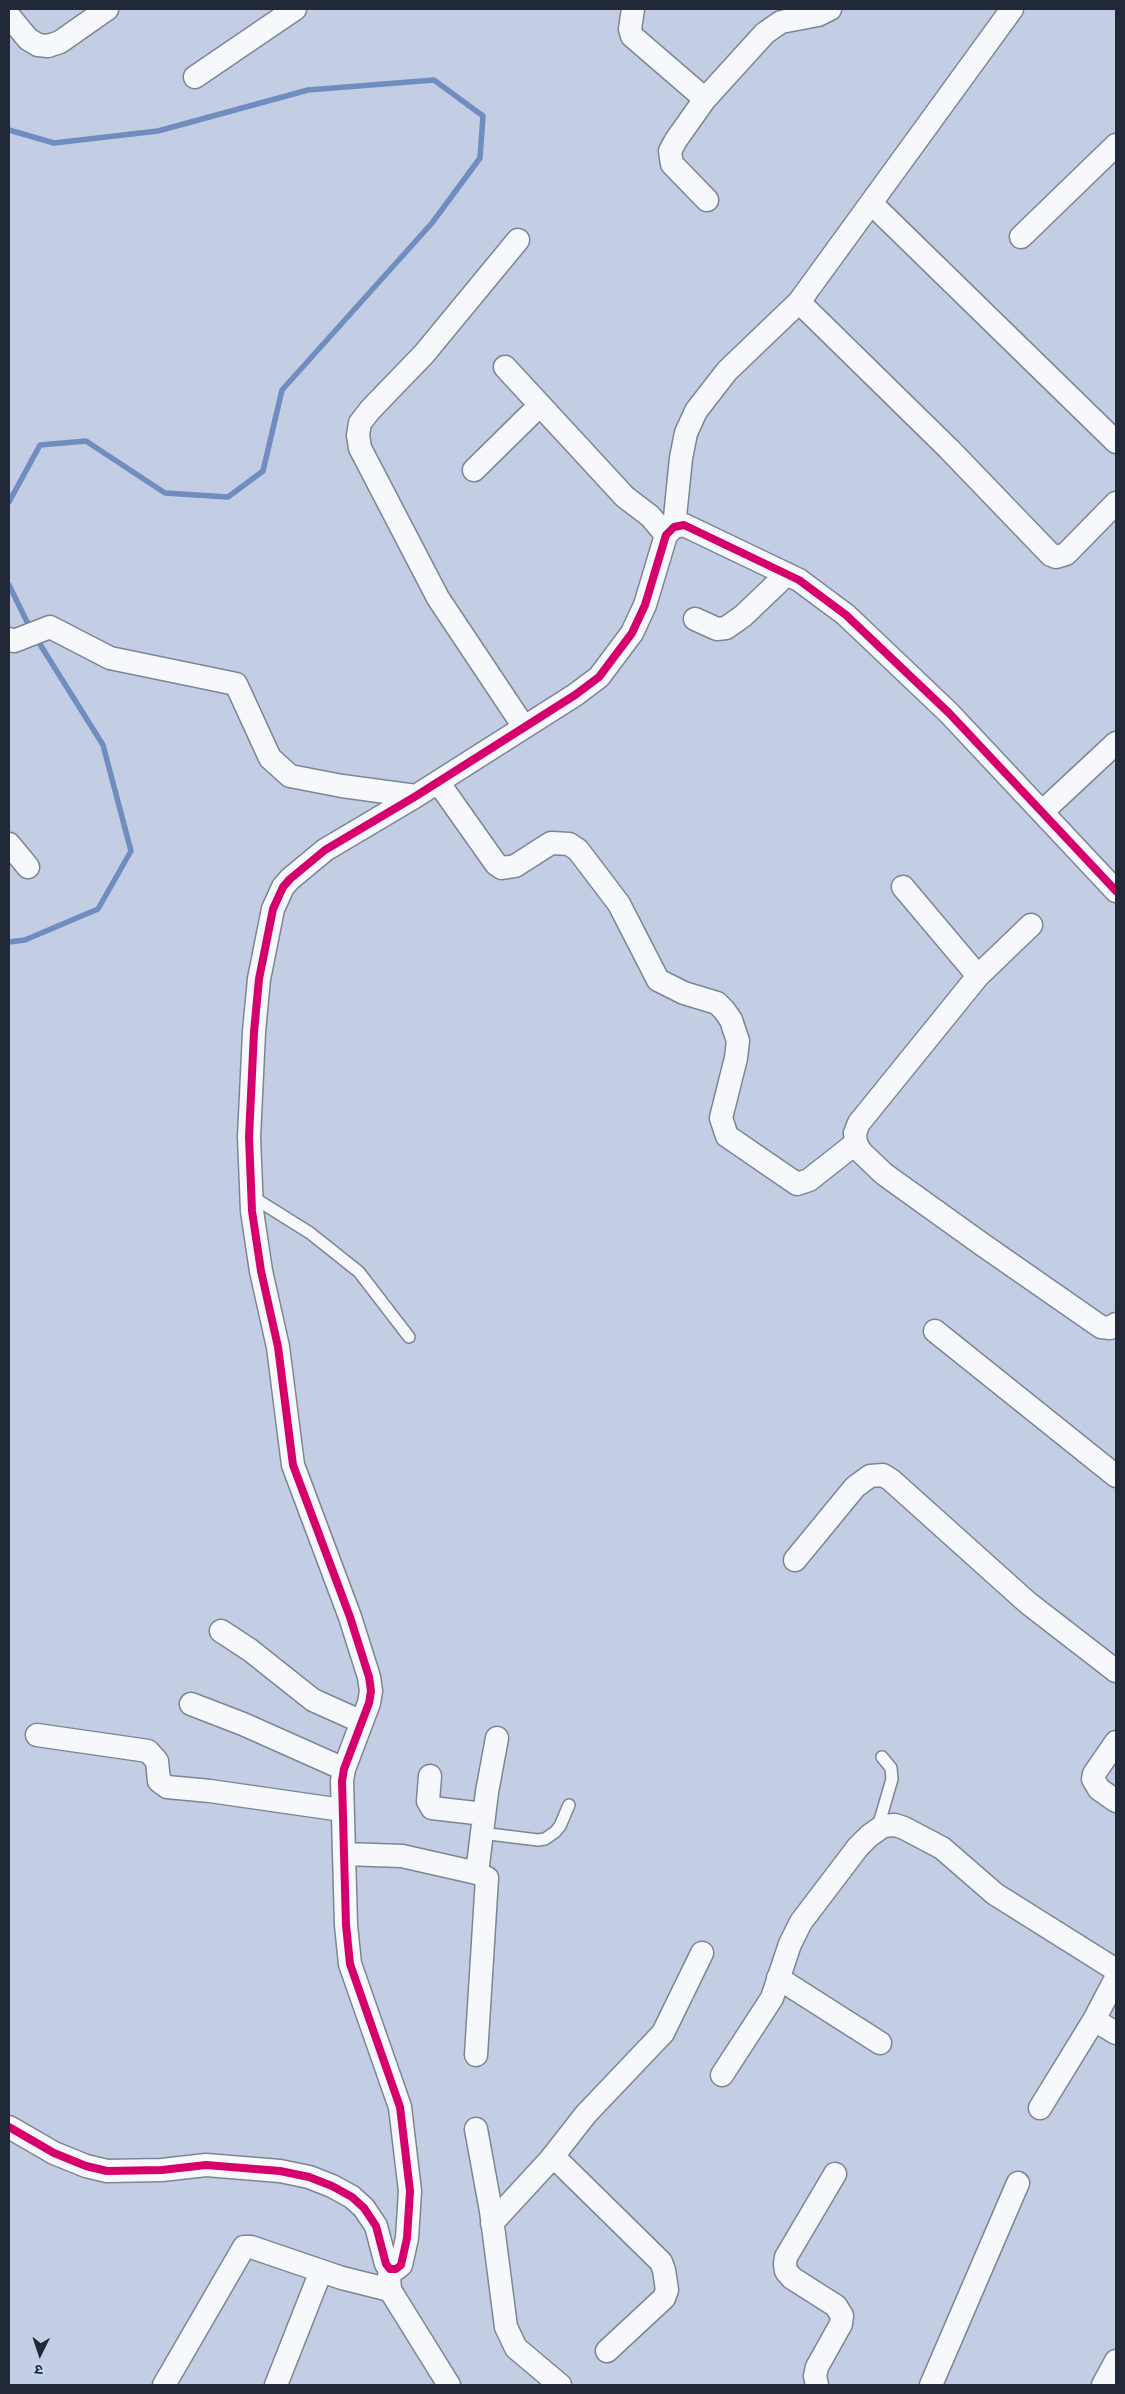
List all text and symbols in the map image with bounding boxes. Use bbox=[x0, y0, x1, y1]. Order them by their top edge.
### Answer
north arrow bbox=[15, 2329, 65, 2379]
text: उ bbox=[34, 2361, 44, 2378]

